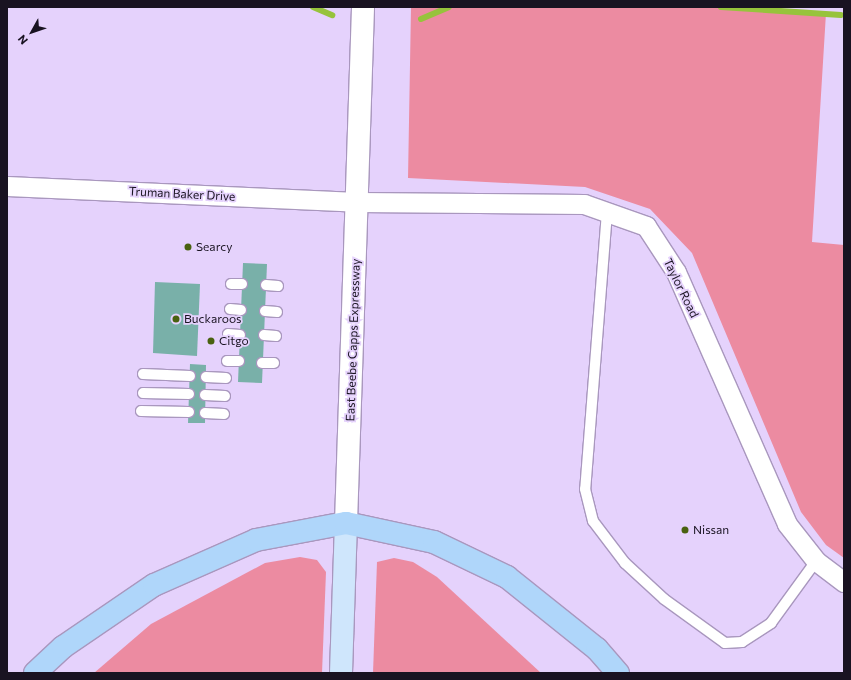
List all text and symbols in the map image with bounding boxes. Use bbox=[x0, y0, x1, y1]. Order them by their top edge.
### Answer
north arrow bbox=[12, 12, 52, 52]
text: N bbox=[15, 33, 30, 47]
street label: Truman Baker Drive bbox=[128, 184, 236, 204]
place label: Searcy bbox=[196, 240, 232, 254]
marker: Searcy bbox=[183, 242, 193, 252]
street label: Taylor Road bbox=[660, 256, 702, 320]
street label: East Beebe Capps Expressway bbox=[343, 258, 363, 422]
place label: Buckaroos bbox=[184, 312, 241, 326]
marker: Buckaroos bbox=[171, 314, 181, 324]
place label: Citgo bbox=[219, 334, 249, 348]
marker: Citgo bbox=[206, 336, 216, 346]
place label: Nissan bbox=[693, 523, 729, 537]
marker: Nissan bbox=[680, 525, 690, 535]

